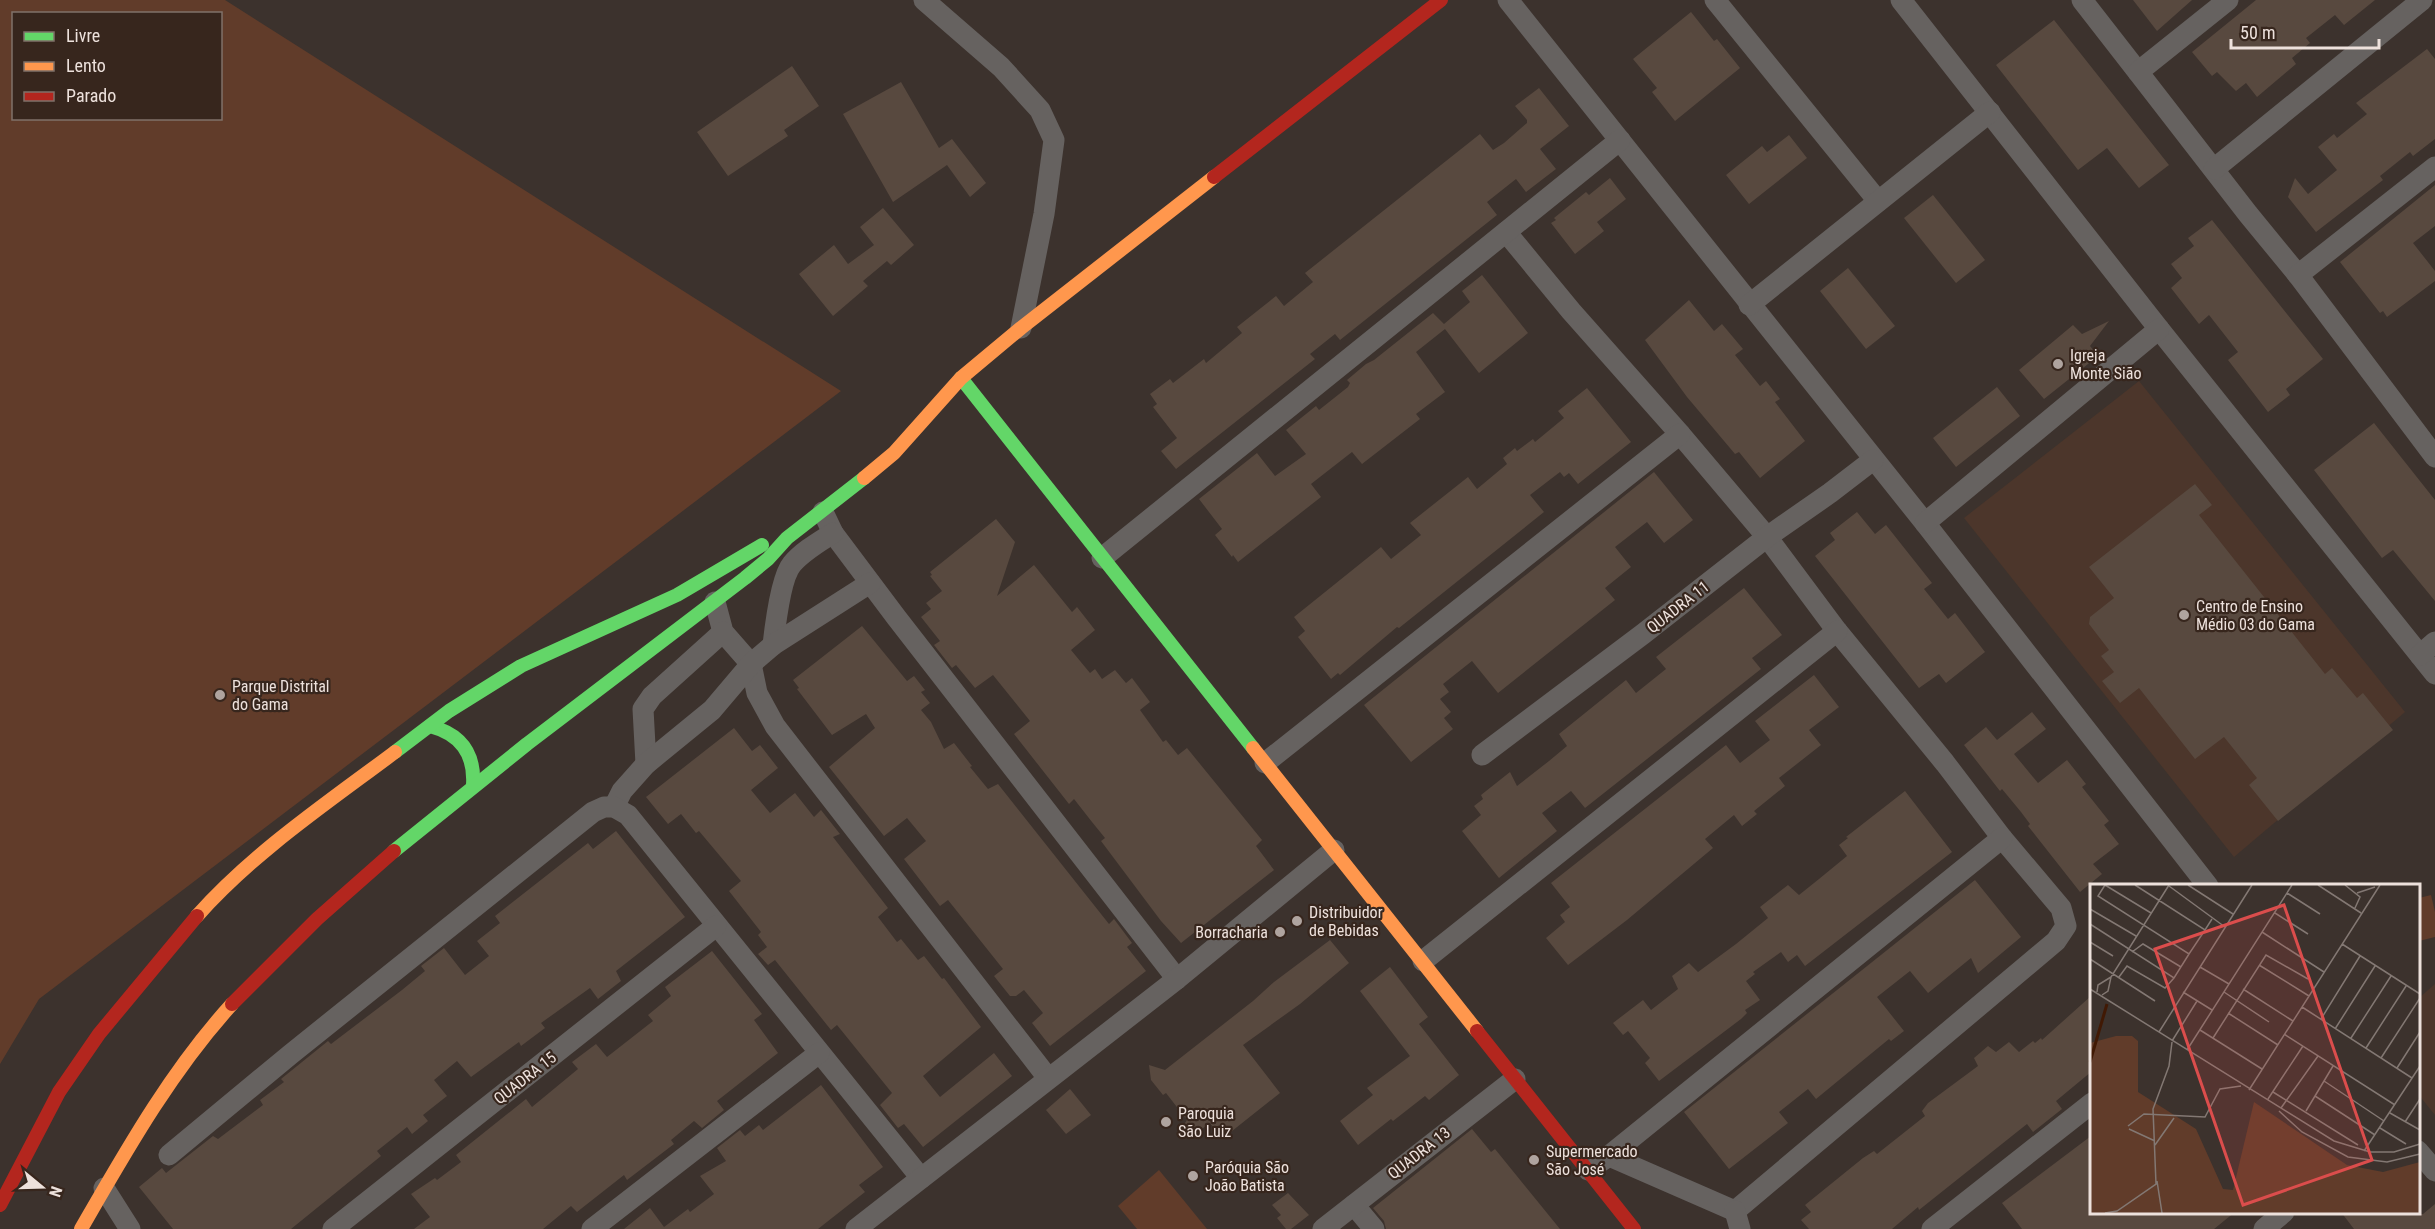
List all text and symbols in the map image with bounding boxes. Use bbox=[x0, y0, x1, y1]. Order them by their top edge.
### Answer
legend bbox=[12, 12, 222, 120]
scale bar bbox=[2231, 12, 2380, 50]
text: 50 m bbox=[2240, 22, 2275, 43]
text: Livre bbox=[66, 25, 100, 46]
text: Lento bbox=[66, 55, 106, 76]
text: Parado bbox=[66, 85, 116, 106]
place label: Igreja Monte Sião bbox=[2070, 346, 2141, 383]
marker: Igreja Monte Sião bbox=[2051, 357, 2065, 371]
street label: QUADRA 11 bbox=[1643, 577, 1713, 637]
place label: Centro de Ensino Médio 03 do Gama bbox=[2196, 597, 2315, 634]
marker: Centro de Ensino Médio 03 do Gama bbox=[2177, 608, 2191, 622]
place label: Parque Distrital do Gama bbox=[232, 677, 330, 714]
marker: Parque Distrital do Gama bbox=[213, 688, 227, 702]
inset map bbox=[2090, 884, 2420, 1214]
place label: Distribuidor de Bebidas bbox=[1309, 903, 1383, 940]
marker: Distribuidor de Bebidas bbox=[1290, 914, 1304, 928]
place label: Borracharia bbox=[1195, 923, 1268, 942]
marker: Borracharia bbox=[1273, 925, 1287, 939]
street label: QUADRA 15 bbox=[490, 1048, 560, 1108]
place label: Paroquia São Luiz bbox=[1178, 1104, 1234, 1141]
marker: Paroquia São Luiz bbox=[1159, 1115, 1173, 1129]
street label: QUADRA 13 bbox=[1384, 1123, 1454, 1183]
place label: Supermercado São José bbox=[1546, 1142, 1638, 1179]
marker: Supermercado São José bbox=[1527, 1153, 1541, 1167]
north arrow bbox=[12, 1157, 72, 1217]
place label: Paróquia São João Batista bbox=[1205, 1158, 1289, 1195]
marker: Paróquia São João Batista bbox=[1186, 1169, 1200, 1183]
text: N bbox=[45, 1184, 66, 1199]

